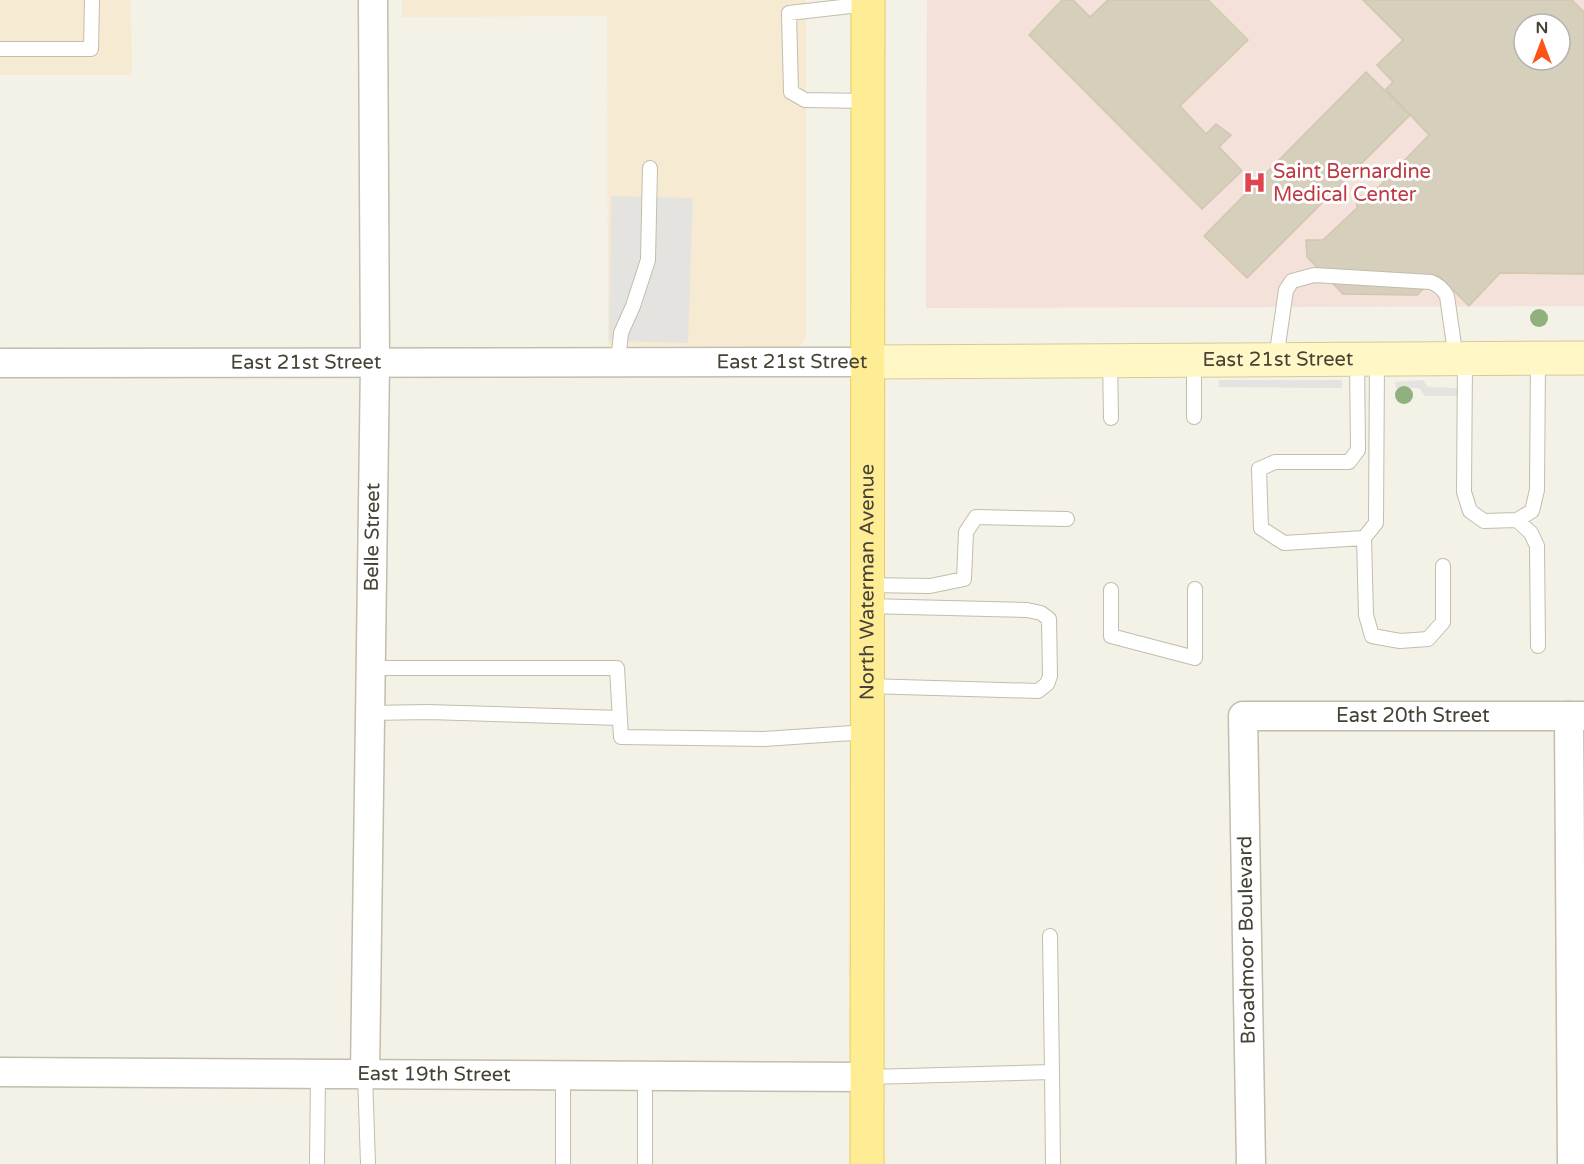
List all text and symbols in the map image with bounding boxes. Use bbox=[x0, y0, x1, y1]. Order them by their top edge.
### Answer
north arrow bbox=[1512, 12, 1572, 72]
text: N bbox=[1536, 18, 1548, 38]
place label: Saint Bernardine Medical Center bbox=[1273, 160, 1431, 207]
hospital icon: Saint Bernardine Medical Center bbox=[1242, 170, 1268, 196]
street label: East 21st Street bbox=[1202, 347, 1354, 372]
street label: East 21st Street bbox=[717, 350, 868, 374]
street label: East 21st Street bbox=[231, 351, 382, 375]
street label: North Waterman Avenue bbox=[855, 464, 880, 700]
street label: Belle Street bbox=[360, 482, 385, 592]
street label: East 20th Street bbox=[1336, 704, 1490, 728]
street label: Broadmoor Boulevard bbox=[1233, 835, 1261, 1045]
street label: East 19th Street bbox=[357, 1062, 511, 1087]

